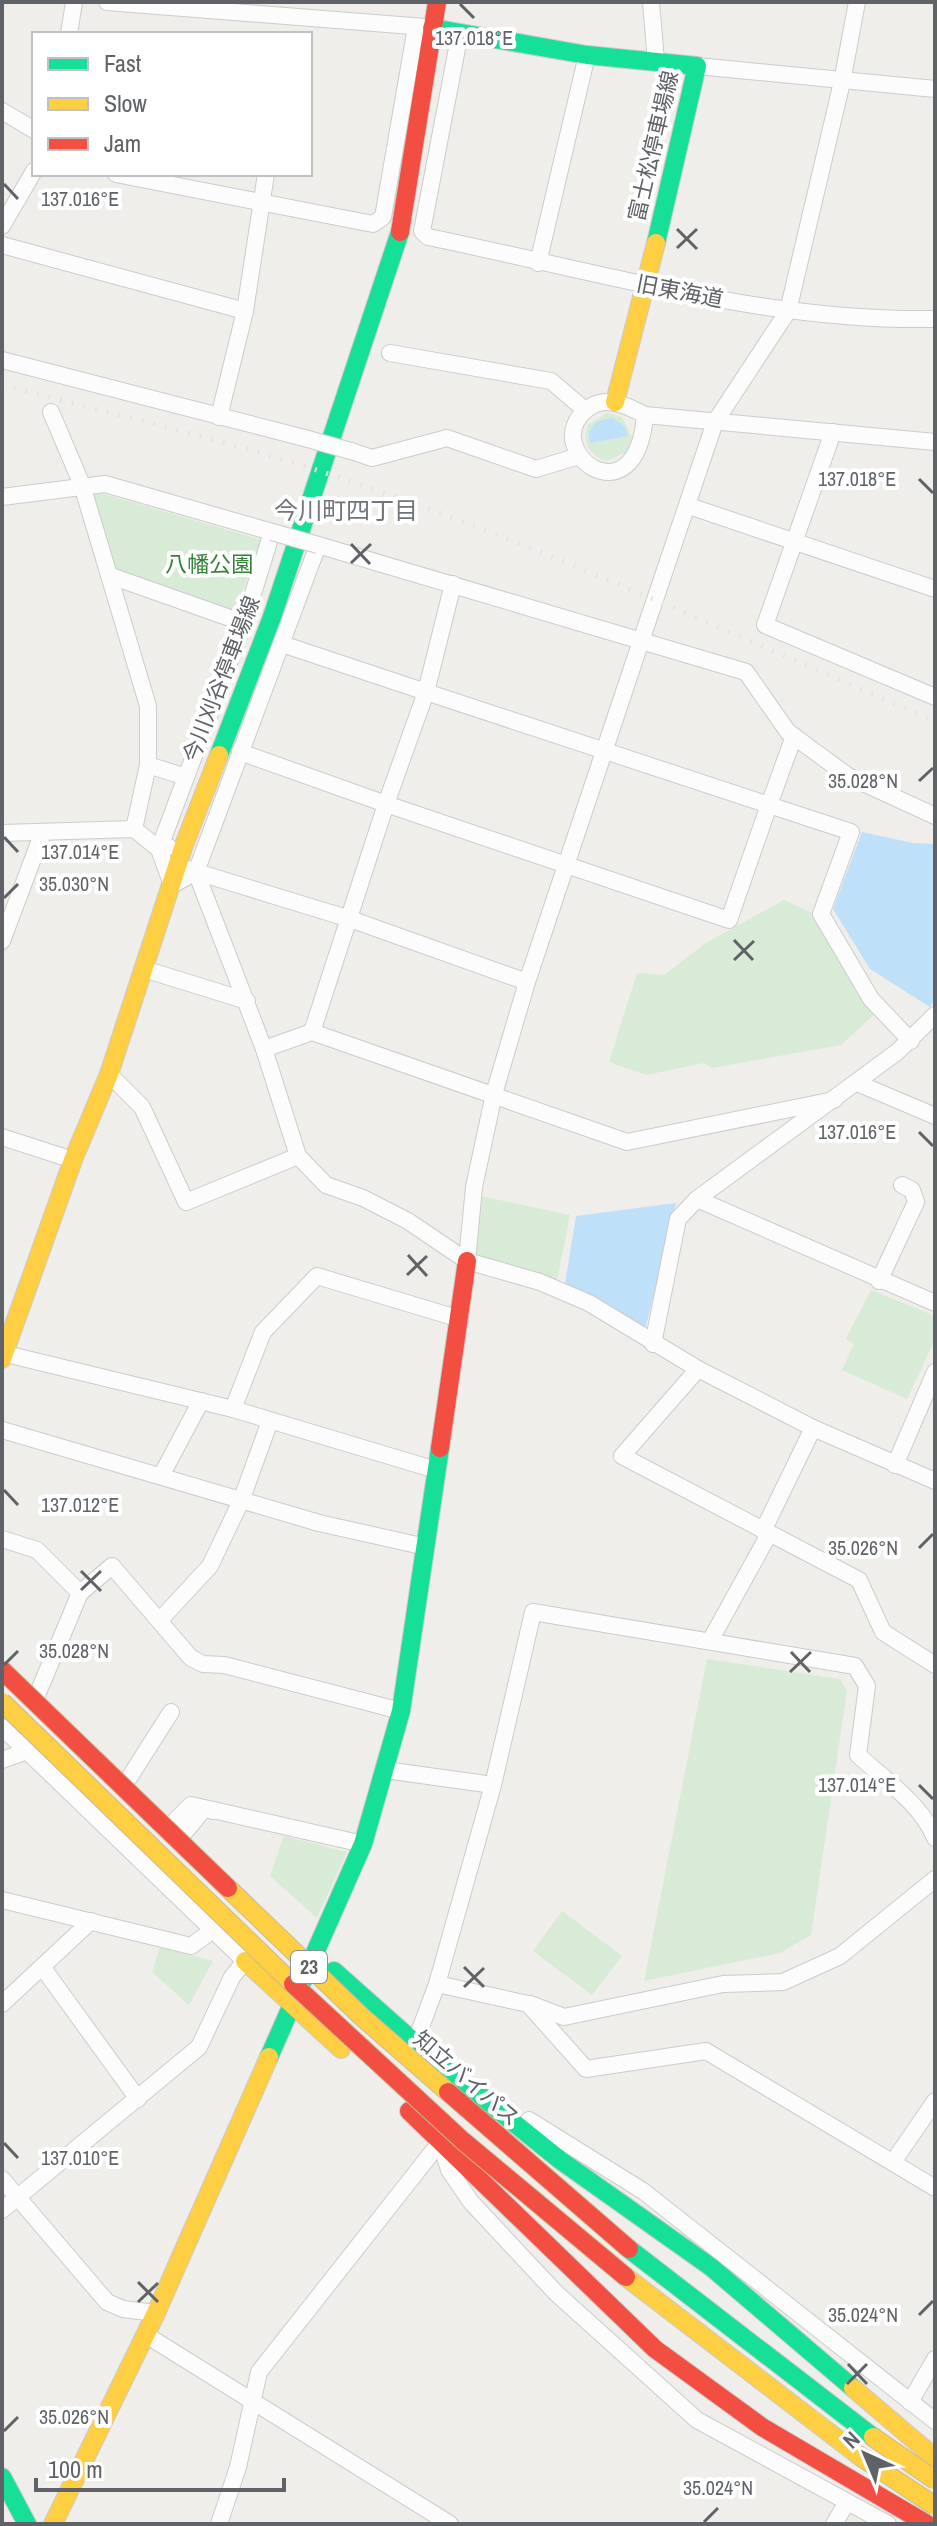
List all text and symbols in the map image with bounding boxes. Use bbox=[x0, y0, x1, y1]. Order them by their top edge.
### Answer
text: 137.018°E bbox=[435, 24, 513, 51]
legend bbox=[32, 32, 312, 176]
text: Fast bbox=[104, 47, 142, 79]
street label: 富士松停車場線 bbox=[621, 68, 685, 224]
text: Slow bbox=[104, 87, 147, 119]
text: Jam bbox=[104, 127, 141, 159]
text: 137.016°E bbox=[41, 185, 119, 212]
street label: 旧東海道 bbox=[634, 268, 726, 314]
text: 137.018°E bbox=[818, 465, 896, 492]
district label: 今川町四丁目 bbox=[274, 494, 418, 526]
park label: 八幡公園 bbox=[165, 549, 253, 579]
street label: 今川刈谷停車場線 bbox=[175, 591, 267, 767]
text: 35.028°N bbox=[828, 767, 898, 794]
text: 137.014°E bbox=[41, 838, 119, 865]
text: 35.030°N bbox=[39, 870, 109, 897]
text: 137.016°E bbox=[818, 1118, 896, 1145]
text: 137.012°E bbox=[41, 1491, 119, 1518]
text: 35.026°N bbox=[828, 1534, 898, 1561]
text: 35.028°N bbox=[39, 1637, 109, 1664]
text: 137.014°E bbox=[818, 1771, 896, 1798]
road number: 23 bbox=[291, 1951, 327, 1983]
street label: 知立バイパス bbox=[408, 2024, 526, 2132]
text: 137.010°E bbox=[41, 2144, 119, 2171]
text: 35.024°N bbox=[828, 2301, 898, 2328]
text: 35.026°N bbox=[39, 2403, 109, 2430]
north arrow bbox=[825, 2414, 905, 2494]
text: N bbox=[836, 2424, 866, 2455]
scale bar bbox=[36, 2442, 284, 2492]
text: 100 m bbox=[48, 2453, 103, 2485]
text: 35.024°N bbox=[683, 2474, 753, 2501]

